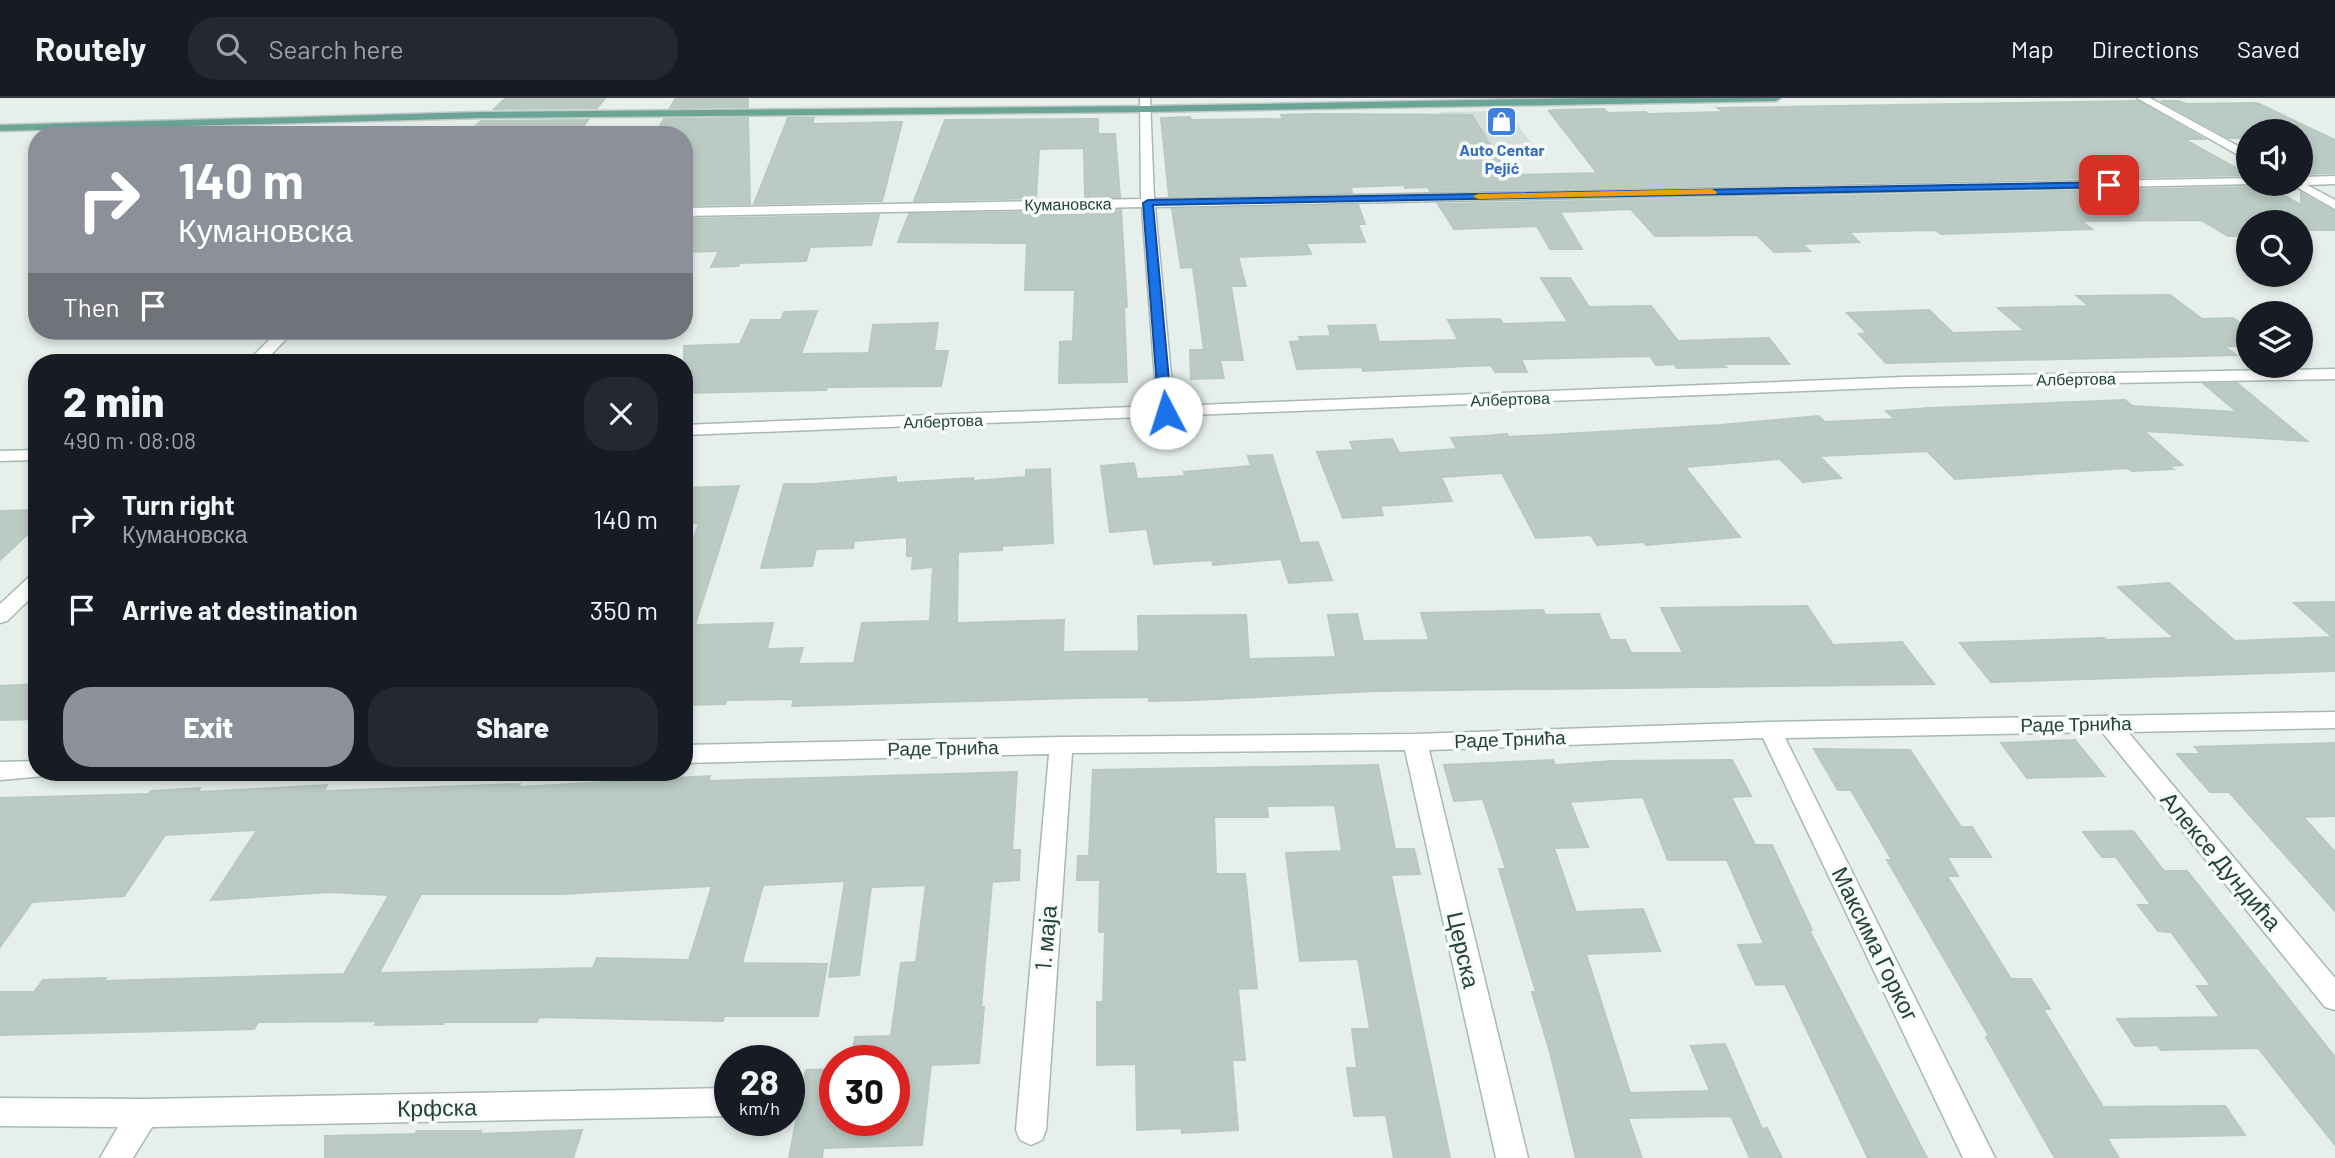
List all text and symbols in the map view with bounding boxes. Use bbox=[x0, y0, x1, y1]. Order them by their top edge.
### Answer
search box bbox=[188, 17, 678, 80]
text: Routely bbox=[35, 28, 146, 68]
icon: search bbox=[212, 29, 250, 67]
text: Search here bbox=[268, 33, 404, 64]
text: Map bbox=[2011, 34, 2054, 63]
text: Directions bbox=[2092, 34, 2199, 63]
text: Saved bbox=[2237, 34, 2300, 63]
shop icon: Auto Centar Pejić bbox=[1485, 104, 1519, 138]
map controls bbox=[2236, 119, 2313, 378]
button: sound bbox=[2236, 119, 2313, 196]
place label: Auto Centar Pejić bbox=[1459, 140, 1545, 177]
text: 140 m bbox=[178, 150, 304, 209]
icon: right bbox=[63, 154, 154, 245]
pin bbox=[2079, 155, 2139, 215]
icon: arrive bbox=[2090, 166, 2128, 204]
street label: Кумановска bbox=[1024, 193, 1112, 214]
text: Кумановска bbox=[178, 210, 353, 248]
button: search bbox=[2236, 210, 2313, 287]
icon: arrive bbox=[134, 287, 172, 325]
text: Then bbox=[63, 291, 120, 322]
button: layers bbox=[2236, 301, 2313, 378]
street label: Албертова bbox=[2036, 368, 2116, 389]
text: 2 min bbox=[63, 375, 164, 425]
position arrow bbox=[1129, 376, 1203, 450]
button: close bbox=[584, 377, 658, 451]
street label: Албертова bbox=[1470, 388, 1550, 409]
street label: Албертова bbox=[903, 410, 983, 431]
text: 490 m · 08:08 bbox=[63, 426, 196, 454]
text: Turn right bbox=[122, 489, 235, 520]
icon: right bbox=[63, 500, 101, 538]
text: 140 m bbox=[593, 503, 658, 534]
text: Кумановска bbox=[122, 520, 248, 548]
icon: arrive bbox=[63, 591, 101, 629]
text: Arrive at destination bbox=[122, 594, 358, 625]
text: 350 m bbox=[590, 594, 658, 625]
button: Exit bbox=[63, 687, 354, 767]
button: Share bbox=[368, 687, 658, 767]
street label: Раде Трнића bbox=[2020, 711, 2132, 736]
street label: Раде Трнића bbox=[1454, 725, 1566, 752]
street label: Раде Трнића bbox=[887, 735, 999, 760]
street label: Алексе Дундића bbox=[2155, 785, 2288, 936]
street label: Максима Горког bbox=[1826, 862, 1925, 1025]
street label: 1. маја bbox=[1028, 904, 1062, 972]
street label: Церска bbox=[1442, 909, 1486, 991]
speed limit sign: 30 bbox=[819, 1045, 910, 1136]
text: 28 bbox=[740, 1060, 779, 1102]
street label: Крфска bbox=[397, 1092, 477, 1122]
text: km/h bbox=[739, 1097, 780, 1119]

